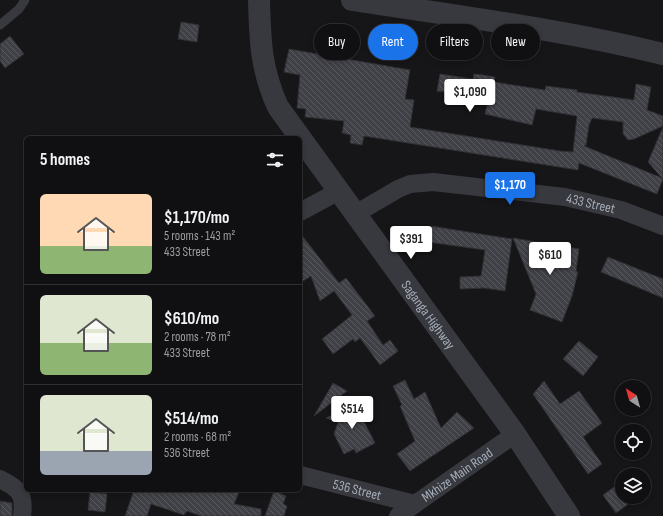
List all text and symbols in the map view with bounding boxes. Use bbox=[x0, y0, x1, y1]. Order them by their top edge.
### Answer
chip: Buy bbox=[314, 24, 360, 60]
chip: Rent bbox=[368, 24, 418, 60]
chip: Filters bbox=[426, 24, 483, 60]
chip: New bbox=[491, 24, 540, 60]
pin: $1,090 bbox=[437, 79, 503, 113]
text: $1,090 bbox=[453, 84, 487, 100]
icon: filters bbox=[264, 149, 286, 171]
text: 5 homes bbox=[40, 150, 90, 170]
pin: $1,170 bbox=[477, 172, 543, 206]
text: $1,170 bbox=[494, 177, 526, 193]
street label: 433 Street bbox=[565, 190, 617, 217]
text: $1,170/mo bbox=[164, 208, 230, 228]
icon: home bbox=[72, 210, 120, 258]
pin: $391 bbox=[387, 226, 435, 260]
text: 5 rooms · 143 m² bbox=[164, 228, 235, 244]
text: $391 bbox=[399, 231, 423, 247]
pin: $610 bbox=[526, 242, 574, 276]
text: 433 Street bbox=[164, 244, 210, 260]
text: $610 bbox=[538, 247, 562, 263]
street label: Saganga Highway bbox=[397, 277, 459, 353]
text: $610/mo bbox=[164, 309, 219, 329]
icon: home bbox=[72, 311, 120, 359]
text: 2 rooms · 78 m² bbox=[164, 329, 231, 345]
text: 433 Street bbox=[164, 345, 210, 361]
north arrow bbox=[615, 380, 651, 416]
map controls bbox=[615, 380, 651, 504]
pin: $514 bbox=[328, 396, 376, 430]
text: $514 bbox=[340, 401, 364, 417]
text: $514/mo bbox=[164, 409, 219, 429]
icon: home bbox=[72, 411, 120, 459]
button: locate bbox=[615, 424, 651, 460]
text: 2 rooms · 68 m² bbox=[164, 429, 231, 445]
street label: Mkhize Main Road bbox=[418, 444, 496, 506]
text: 536 Street bbox=[164, 445, 210, 461]
button: layers bbox=[615, 468, 651, 504]
street label: 536 Street bbox=[331, 476, 383, 504]

